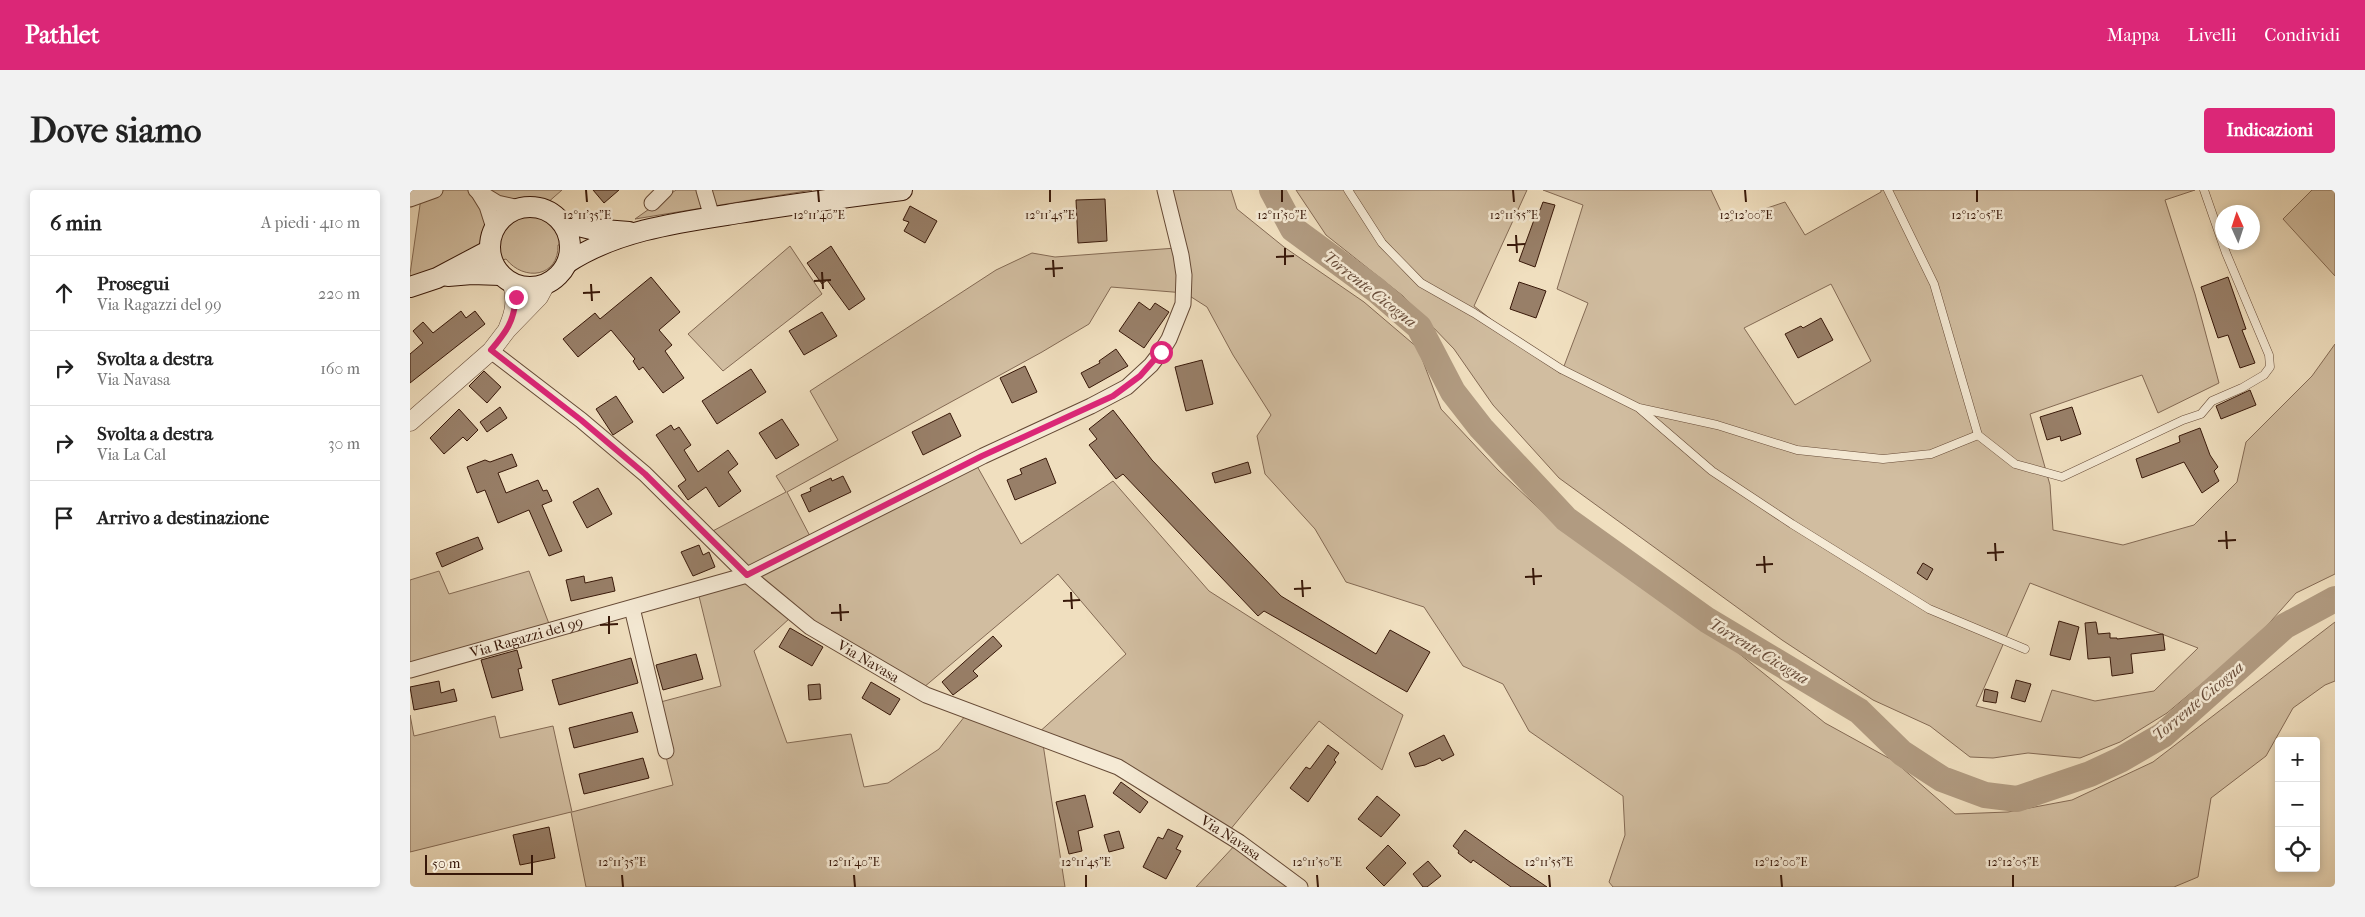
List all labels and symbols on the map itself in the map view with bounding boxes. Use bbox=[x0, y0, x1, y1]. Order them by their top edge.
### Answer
north arrow bbox=[2215, 205, 2260, 250]
text: 12°11'35"E bbox=[563, 208, 611, 222]
text: 12°11'40"E bbox=[793, 208, 845, 222]
text: 12°11'45"E bbox=[1025, 208, 1075, 222]
text: 12°11'50"E bbox=[1257, 208, 1307, 222]
text: 12°11'55"E bbox=[1490, 208, 1538, 222]
text: 12°12'00"E bbox=[1719, 208, 1773, 222]
text: 12°12'05"E bbox=[1951, 208, 2003, 222]
water label: Torrente Cicogna bbox=[1320, 247, 1420, 331]
route end bbox=[505, 286, 528, 309]
route start bbox=[1150, 341, 1173, 364]
street label: Via Ragazzi del 99 bbox=[467, 613, 585, 662]
water label: Torrente Cicogna bbox=[1706, 614, 1812, 688]
street label: Via Navasa bbox=[833, 636, 904, 687]
water label: Torrente Cicogna bbox=[2149, 658, 2247, 744]
street label: Via Navasa bbox=[1196, 811, 1265, 865]
scale bar bbox=[425, 852, 532, 875]
text: 12°11'35"E bbox=[598, 855, 646, 869]
text: 12°11'40"E bbox=[828, 855, 880, 869]
text: 12°11'45"E bbox=[1061, 855, 1111, 869]
text: 12°11'50"E bbox=[1292, 855, 1342, 869]
text: 12°11'55"E bbox=[1525, 855, 1573, 869]
text: 12°12'00"E bbox=[1754, 855, 1808, 869]
text: 12°12'05"E bbox=[1987, 855, 2039, 869]

